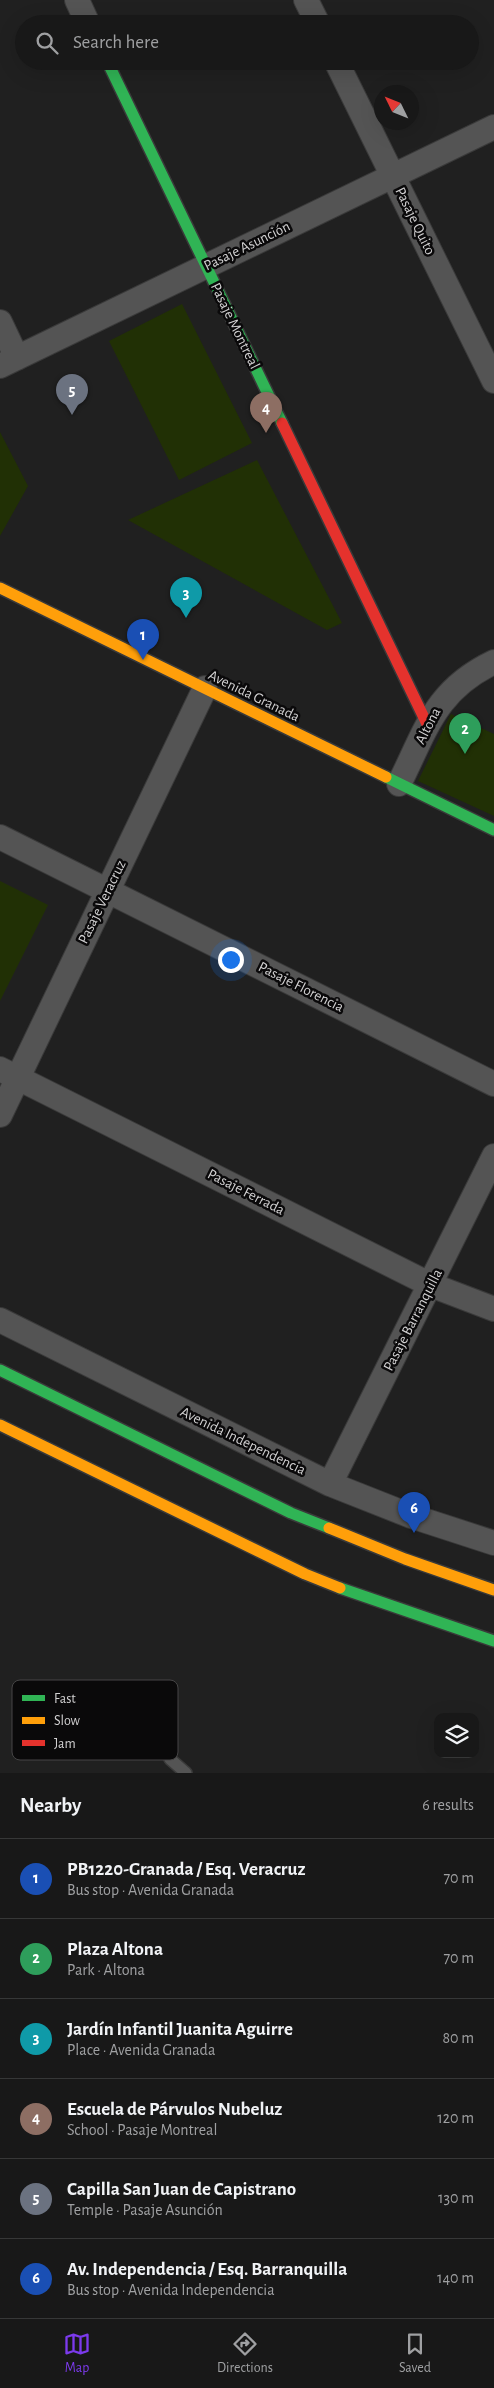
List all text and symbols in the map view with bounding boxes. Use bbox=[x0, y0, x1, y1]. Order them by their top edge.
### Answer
search box bbox=[15, 15, 479, 70]
icon: search bbox=[33, 29, 61, 57]
text: Search here bbox=[73, 33, 159, 52]
north arrow bbox=[374, 85, 419, 130]
street label: Pasaje Quito bbox=[392, 185, 438, 257]
street label: Pasaje Asunción bbox=[201, 219, 293, 273]
street label: Pasaje Montreal bbox=[208, 281, 262, 371]
pin: 5 bbox=[56, 374, 88, 415]
pin: 4 bbox=[250, 392, 282, 433]
pin: 3 bbox=[170, 577, 202, 618]
pin: 1 bbox=[127, 619, 159, 660]
street label: Avenida Granada bbox=[206, 667, 302, 725]
street label: Altona bbox=[413, 705, 444, 747]
pin: 2 bbox=[449, 713, 481, 754]
street label: Pasaje Veracruz bbox=[75, 858, 129, 946]
your location bbox=[218, 947, 244, 973]
street label: Pasaje Florencia bbox=[256, 959, 346, 1015]
street label: Pasaje Ferrada bbox=[205, 1166, 287, 1218]
street label: Pasaje Barranquilla bbox=[381, 1266, 445, 1373]
street label: Avenida Independencia bbox=[178, 1404, 308, 1478]
pin: 6 bbox=[398, 1492, 430, 1533]
legend bbox=[12, 1680, 178, 1760]
text: Fast bbox=[54, 1692, 76, 1706]
map controls bbox=[434, 1713, 479, 1758]
button: layers bbox=[434, 1713, 479, 1758]
text: Slow bbox=[54, 1714, 81, 1728]
text: Jam bbox=[54, 1737, 76, 1751]
text: Nearby bbox=[20, 1795, 81, 1816]
text: 6 results bbox=[422, 1797, 474, 1813]
text: PB1220-Granada / Esq. Veracruz bbox=[67, 1860, 306, 1879]
text: 1 bbox=[33, 1870, 39, 1886]
text: 70 m bbox=[443, 1870, 474, 1886]
text: Bus stop · Avenida Granada bbox=[67, 1882, 234, 1898]
text: Plaza Altona bbox=[67, 1940, 163, 1959]
text: 2 bbox=[32, 1950, 40, 1966]
text: 70 m bbox=[443, 1950, 474, 1966]
text: Park · Altona bbox=[67, 1962, 145, 1978]
text: Jardín Infantil Juanita Aguirre bbox=[67, 2020, 293, 2039]
text: 3 bbox=[33, 2030, 39, 2046]
text: 80 m bbox=[443, 2030, 474, 2046]
text: Place · Avenida Granada bbox=[67, 2042, 215, 2058]
text: Escuela de Párvulos Nubeluz bbox=[67, 2100, 282, 2119]
text: 4 bbox=[32, 2110, 40, 2126]
text: 120 m bbox=[437, 2110, 474, 2126]
text: School · Pasaje Montreal bbox=[67, 2122, 217, 2138]
text: Capilla San Juan de Capistrano bbox=[67, 2180, 296, 2199]
text: 5 bbox=[33, 2190, 39, 2206]
text: 130 m bbox=[438, 2190, 474, 2206]
text: Temple · Pasaje Asunción bbox=[67, 2202, 223, 2218]
text: Av. Independencia / Esq. Barranquilla bbox=[67, 2260, 347, 2279]
text: 6 bbox=[32, 2270, 40, 2286]
text: 140 m bbox=[437, 2270, 474, 2286]
text: Bus stop · Avenida Independencia bbox=[67, 2282, 275, 2298]
tab: Map bbox=[63, 2330, 91, 2377]
tab: Directions bbox=[217, 2330, 273, 2377]
tab: Saved bbox=[399, 2330, 431, 2377]

